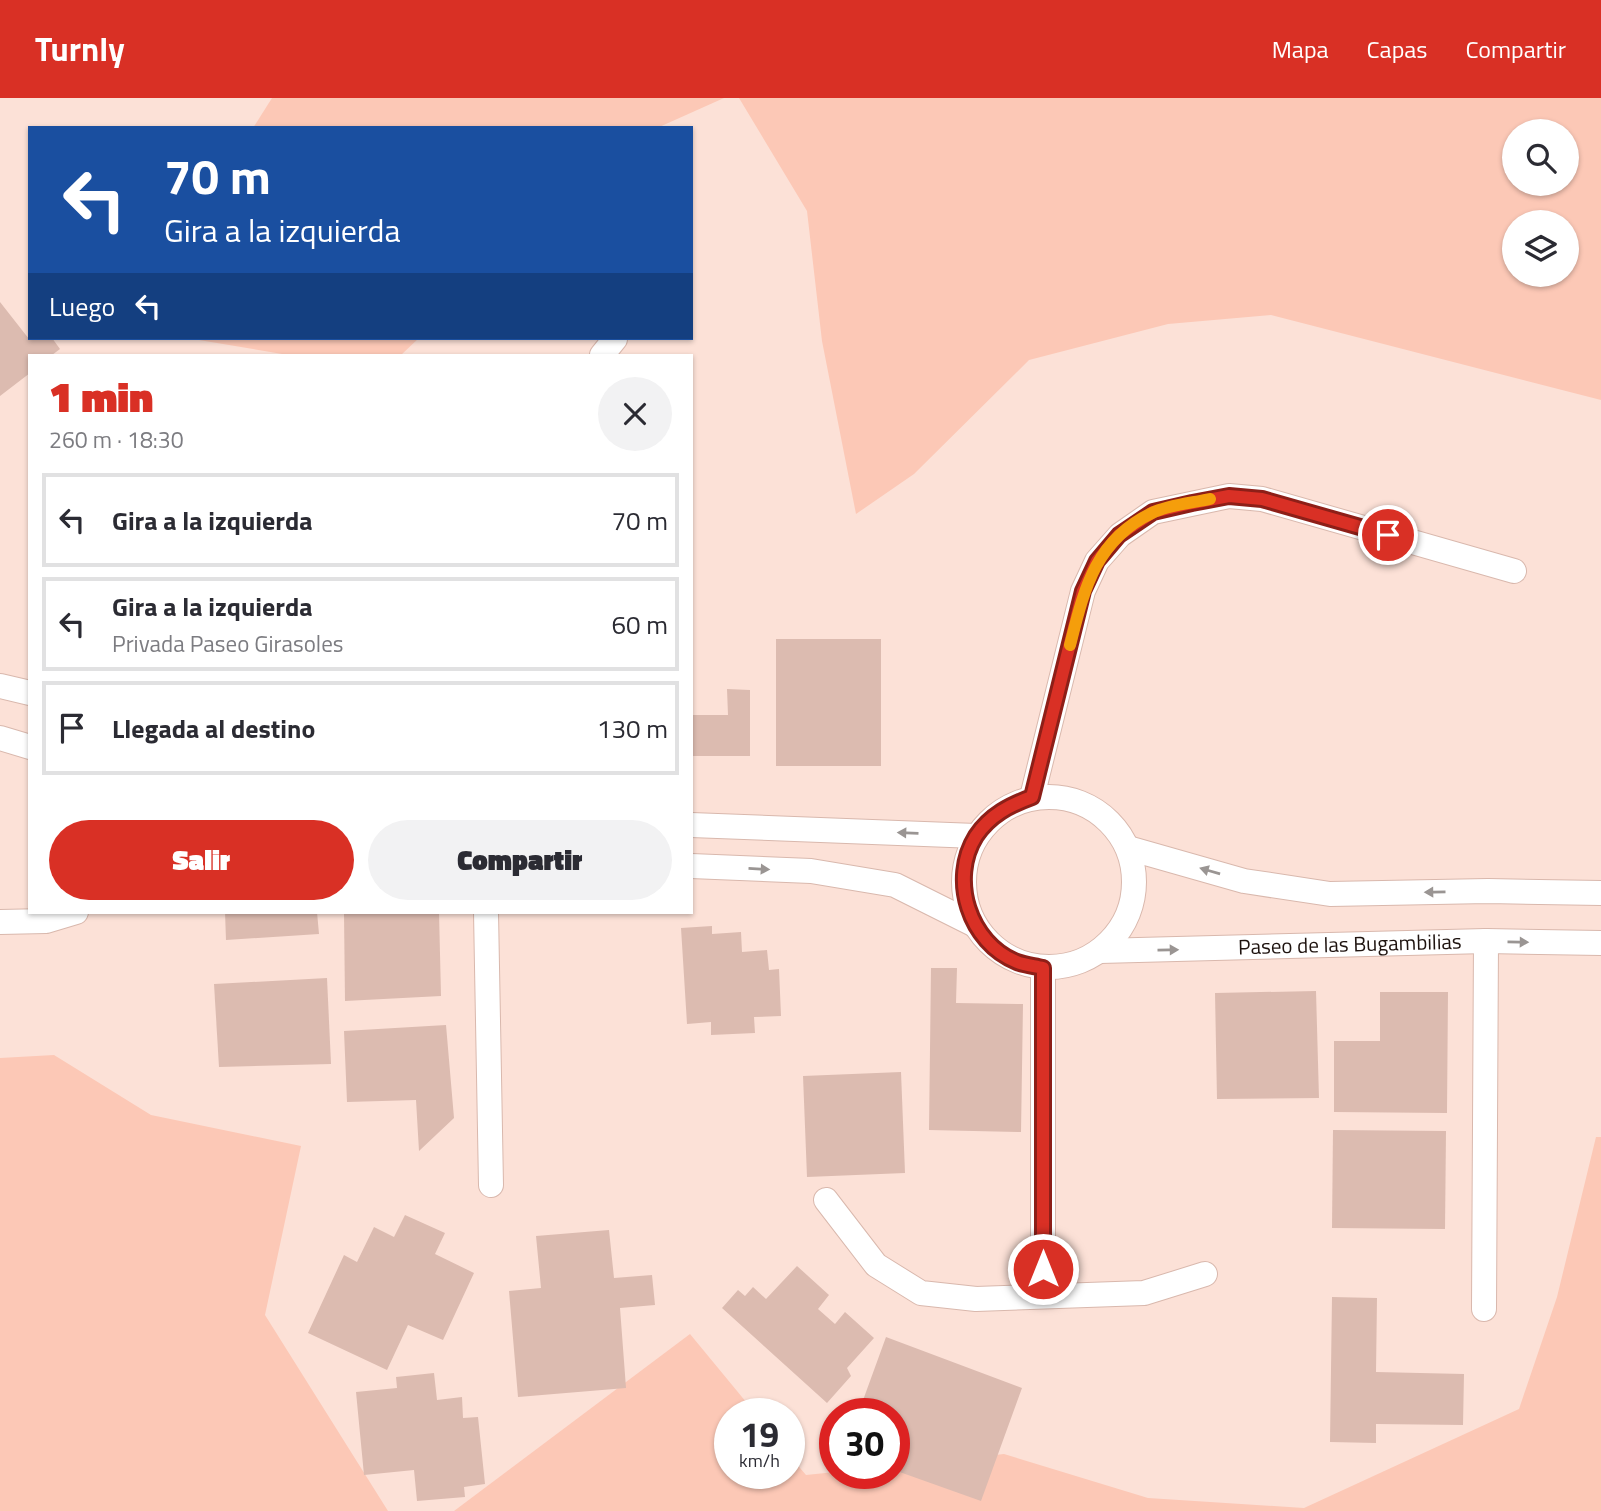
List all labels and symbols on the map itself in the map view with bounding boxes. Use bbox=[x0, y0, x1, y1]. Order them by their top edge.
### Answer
pin bbox=[1358, 505, 1418, 565]
one-way arrow bbox=[897, 828, 919, 839]
one-way arrow bbox=[749, 863, 771, 874]
one-way arrow bbox=[1198, 865, 1220, 876]
one-way arrow bbox=[1424, 886, 1446, 898]
street label: Paseo de las Bugambilias bbox=[1238, 925, 1462, 962]
one-way arrow bbox=[1507, 936, 1529, 948]
one-way arrow bbox=[1157, 944, 1179, 955]
position arrow bbox=[1006, 1232, 1080, 1306]
speed limit sign: 30 bbox=[819, 1398, 910, 1489]

